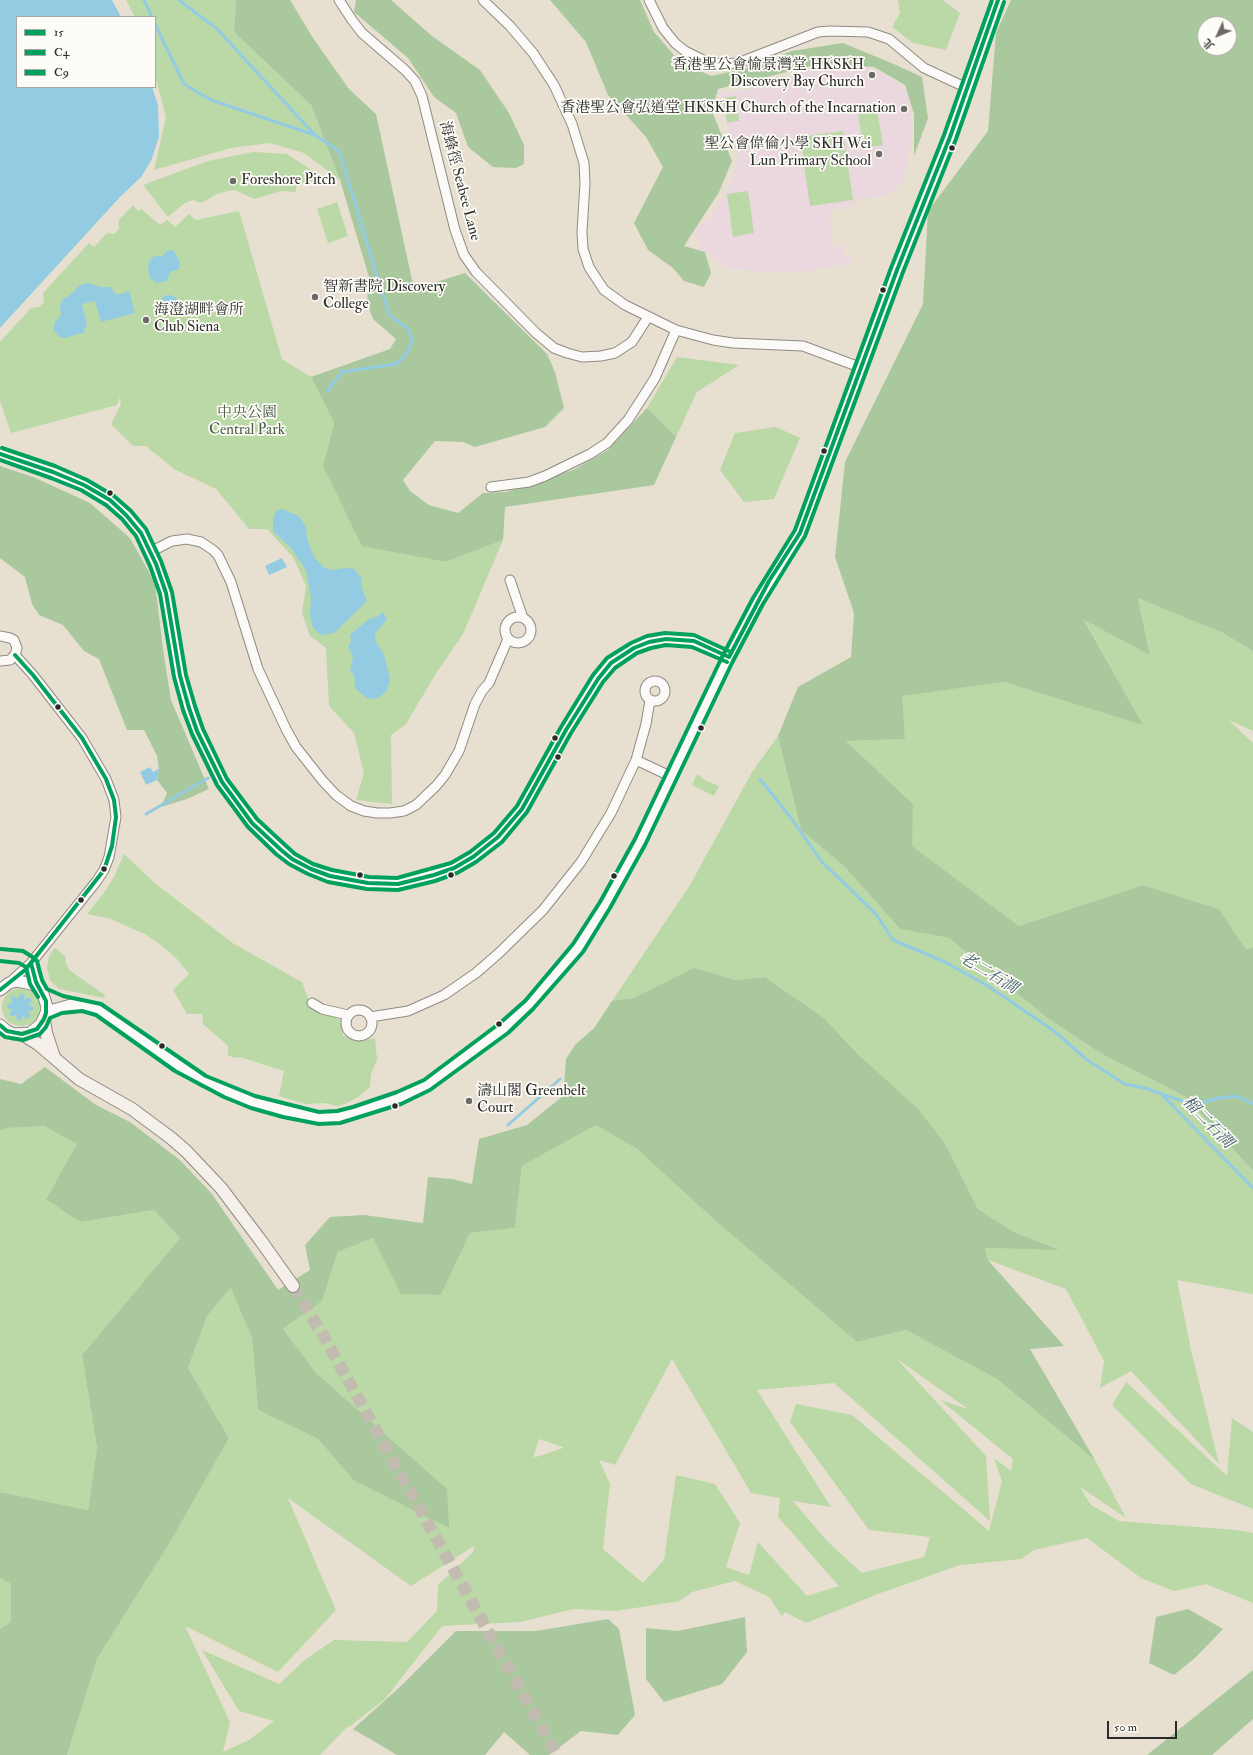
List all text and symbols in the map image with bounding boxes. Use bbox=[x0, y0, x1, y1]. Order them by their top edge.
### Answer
legend bbox=[16, 16, 156, 88]
north arrow bbox=[1197, 16, 1237, 56]
text: 15 bbox=[54, 25, 64, 40]
text: 北 bbox=[1200, 36, 1217, 52]
text: C4 bbox=[54, 45, 69, 60]
place label: 香港聖公會愉景灣堂 HKSKH Discovery Bay Church bbox=[672, 57, 864, 92]
text: C9 bbox=[54, 65, 69, 80]
marker: 香港聖公會愉景灣堂 HKSKH Discovery Bay Church bbox=[867, 70, 877, 80]
place label: 香港聖公會弘道堂 HKSKH Church of the Incarnation bbox=[560, 100, 896, 118]
marker: 香港聖公會弘道堂 HKSKH Church of the Incarnation bbox=[899, 104, 909, 114]
street label: 海蜂徑 Seabee Lane bbox=[434, 119, 484, 243]
place label: 聖公會偉倫小學 SKH Wei Lun Primary School bbox=[704, 136, 871, 171]
unlabelled marker bbox=[947, 143, 957, 153]
marker: 聖公會偉倫小學 SKH Wei Lun Primary School bbox=[874, 149, 884, 159]
place label: Foreshore Pitch bbox=[241, 172, 336, 190]
marker: Foreshore Pitch bbox=[228, 176, 238, 186]
place label: 智新書院 Discovery College bbox=[323, 279, 445, 314]
unlabelled marker bbox=[878, 285, 888, 295]
marker: 智新書院 Discovery College bbox=[310, 292, 320, 302]
place label: 海澄湖畔會所 Club Siena bbox=[154, 302, 244, 337]
marker: 海澄湖畔會所 Club Siena bbox=[141, 315, 151, 325]
park label: 中央公園 Central Park bbox=[209, 405, 285, 440]
unlabelled marker bbox=[819, 446, 829, 456]
unlabelled marker bbox=[105, 488, 115, 498]
unlabelled marker bbox=[53, 702, 63, 712]
unlabelled marker bbox=[696, 723, 706, 733]
unlabelled marker bbox=[550, 733, 560, 743]
unlabelled marker bbox=[553, 752, 563, 762]
unlabelled marker bbox=[99, 864, 109, 874]
unlabelled marker bbox=[355, 870, 365, 880]
unlabelled marker bbox=[446, 870, 456, 880]
unlabelled marker bbox=[609, 871, 619, 881]
unlabelled marker bbox=[76, 895, 86, 905]
water label: 老二石澗 bbox=[956, 949, 1020, 999]
unlabelled marker bbox=[494, 1019, 504, 1029]
unlabelled marker bbox=[157, 1041, 167, 1051]
place label: 濤山閣 Greenbelt Court bbox=[477, 1083, 586, 1118]
water label: 榴二石澗 bbox=[1178, 1093, 1236, 1153]
marker: 濤山閣 Greenbelt Court bbox=[464, 1096, 474, 1106]
unlabelled marker bbox=[390, 1101, 400, 1111]
scale bar bbox=[1109, 1713, 1179, 1739]
text: 50 m bbox=[1114, 1720, 1137, 1735]

